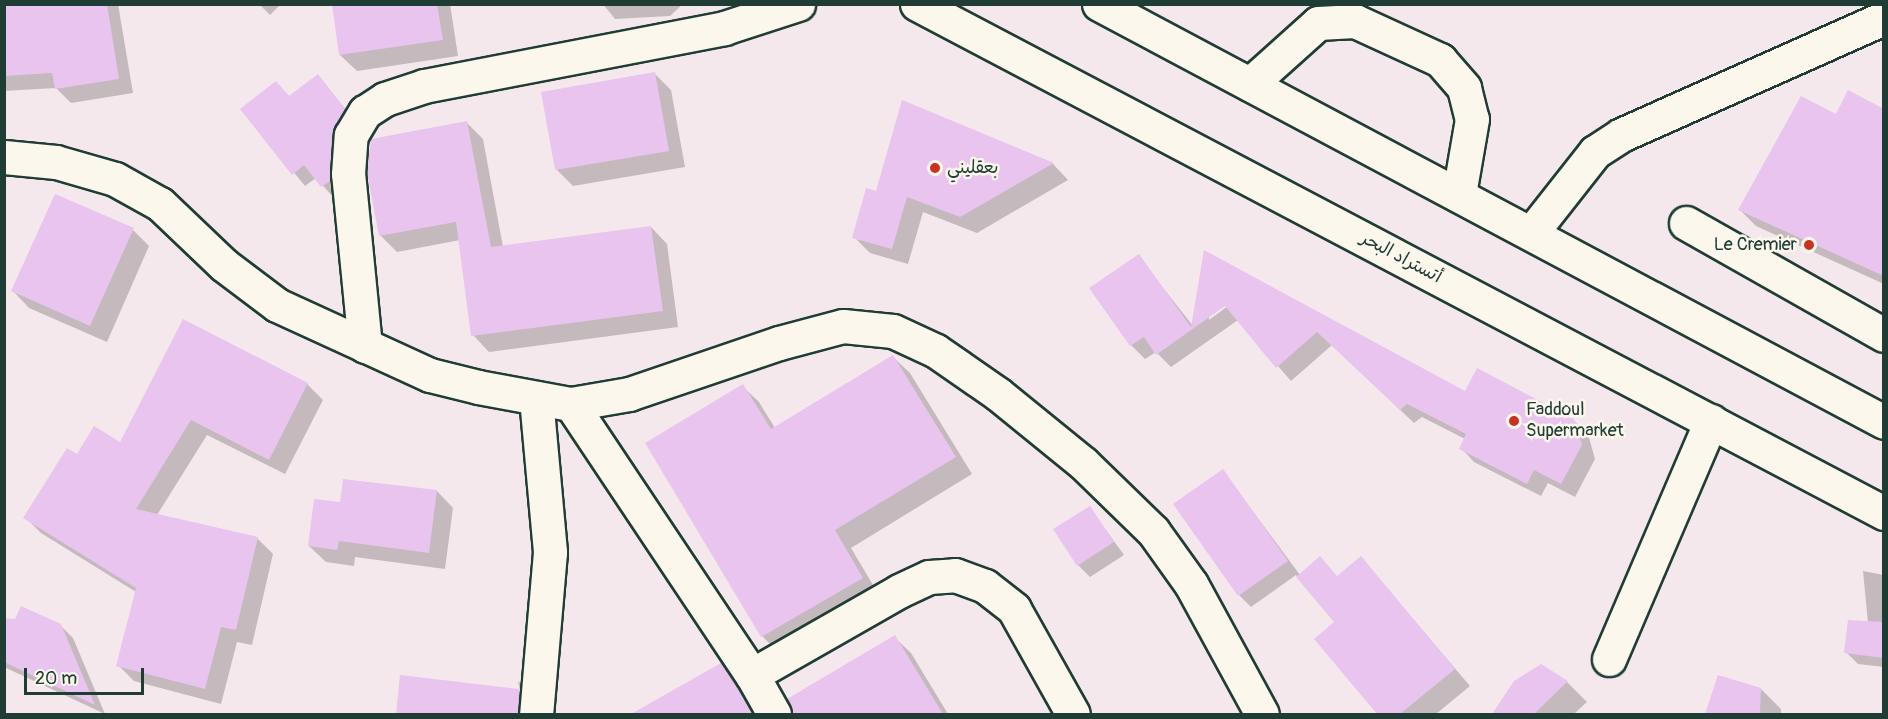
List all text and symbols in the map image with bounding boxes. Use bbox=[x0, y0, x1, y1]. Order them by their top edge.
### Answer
place label: بعقليني bbox=[947, 157, 999, 179]
marker: بعقليني bbox=[928, 161, 942, 175]
street label: أتستراد البحر bbox=[1357, 228, 1445, 288]
place label: Le Cremier bbox=[1714, 234, 1797, 256]
marker: Le Cremier bbox=[1802, 238, 1816, 252]
place label: Faddoul Supermarket bbox=[1526, 400, 1624, 442]
marker: Faddoul Supermarket bbox=[1507, 414, 1521, 428]
scale bar bbox=[27, 656, 147, 694]
text: 20 m bbox=[35, 667, 77, 690]

